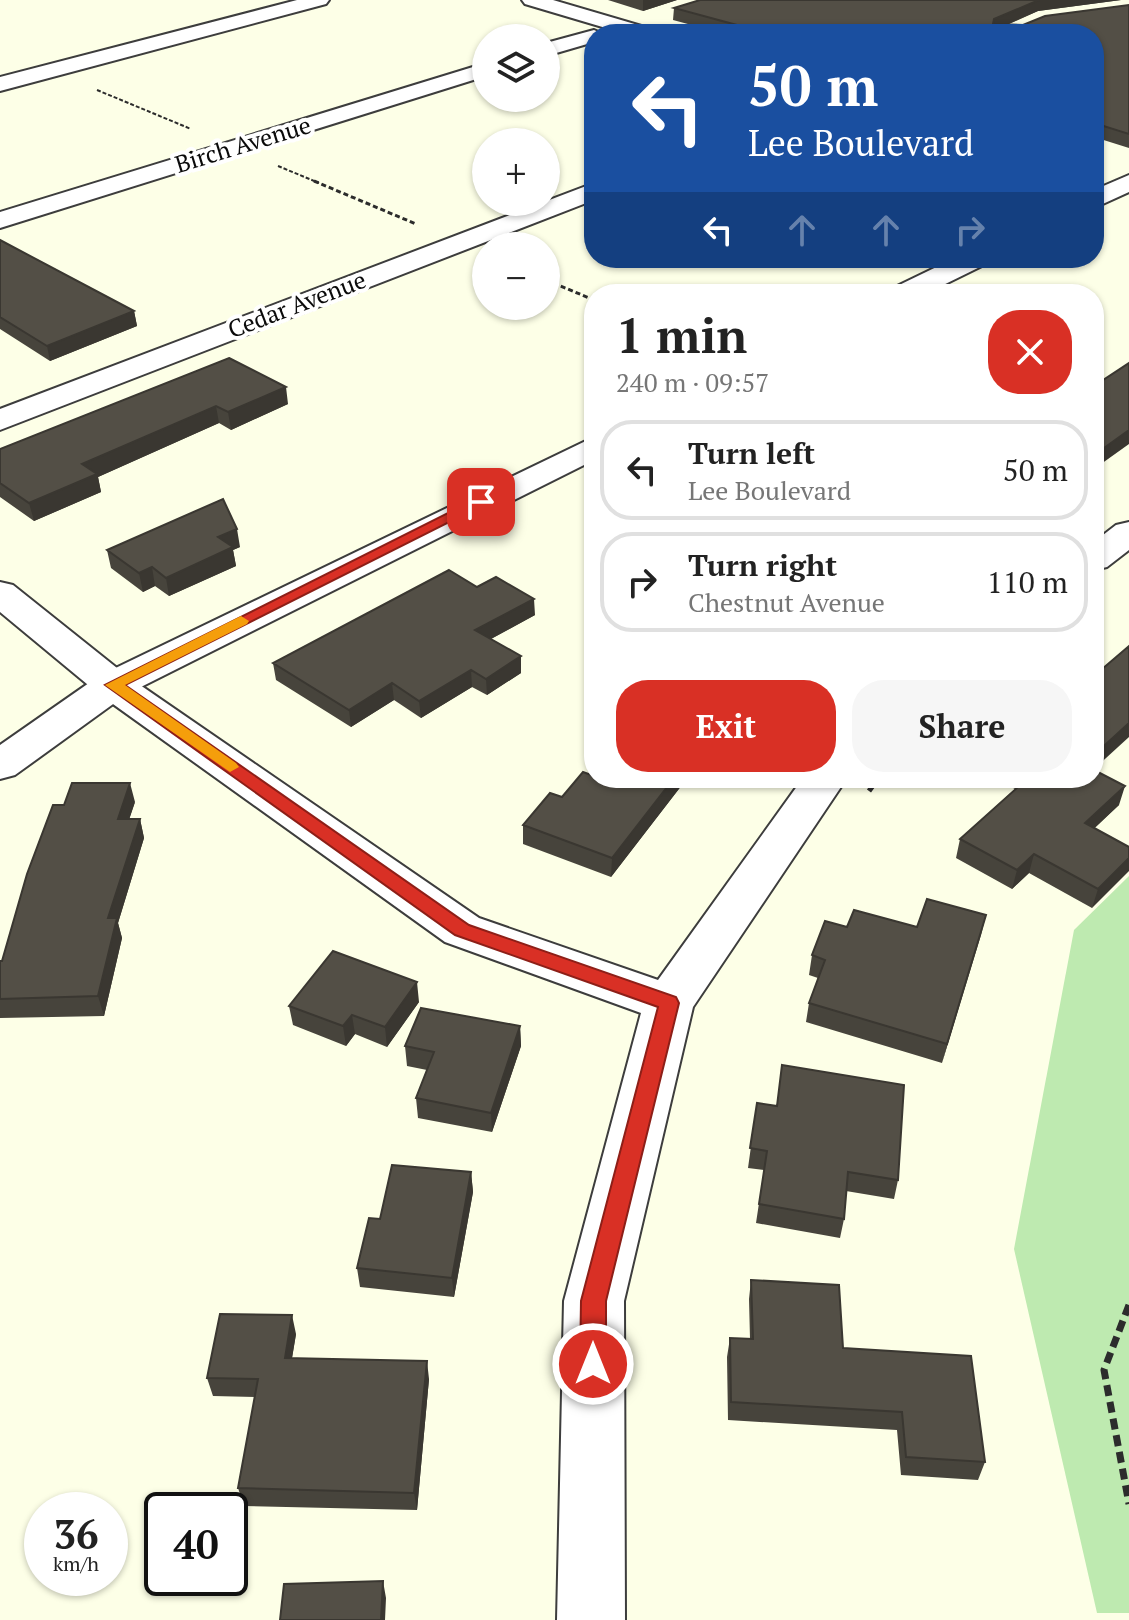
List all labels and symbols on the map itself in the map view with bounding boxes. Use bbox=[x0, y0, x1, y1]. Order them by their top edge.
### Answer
street label: Birch Avenue bbox=[171, 108, 315, 180]
street label: Cedar Avenue bbox=[223, 263, 370, 345]
pin bbox=[447, 468, 515, 536]
position arrow bbox=[551, 1322, 635, 1406]
speed limit sign: 40 bbox=[144, 1492, 248, 1596]

